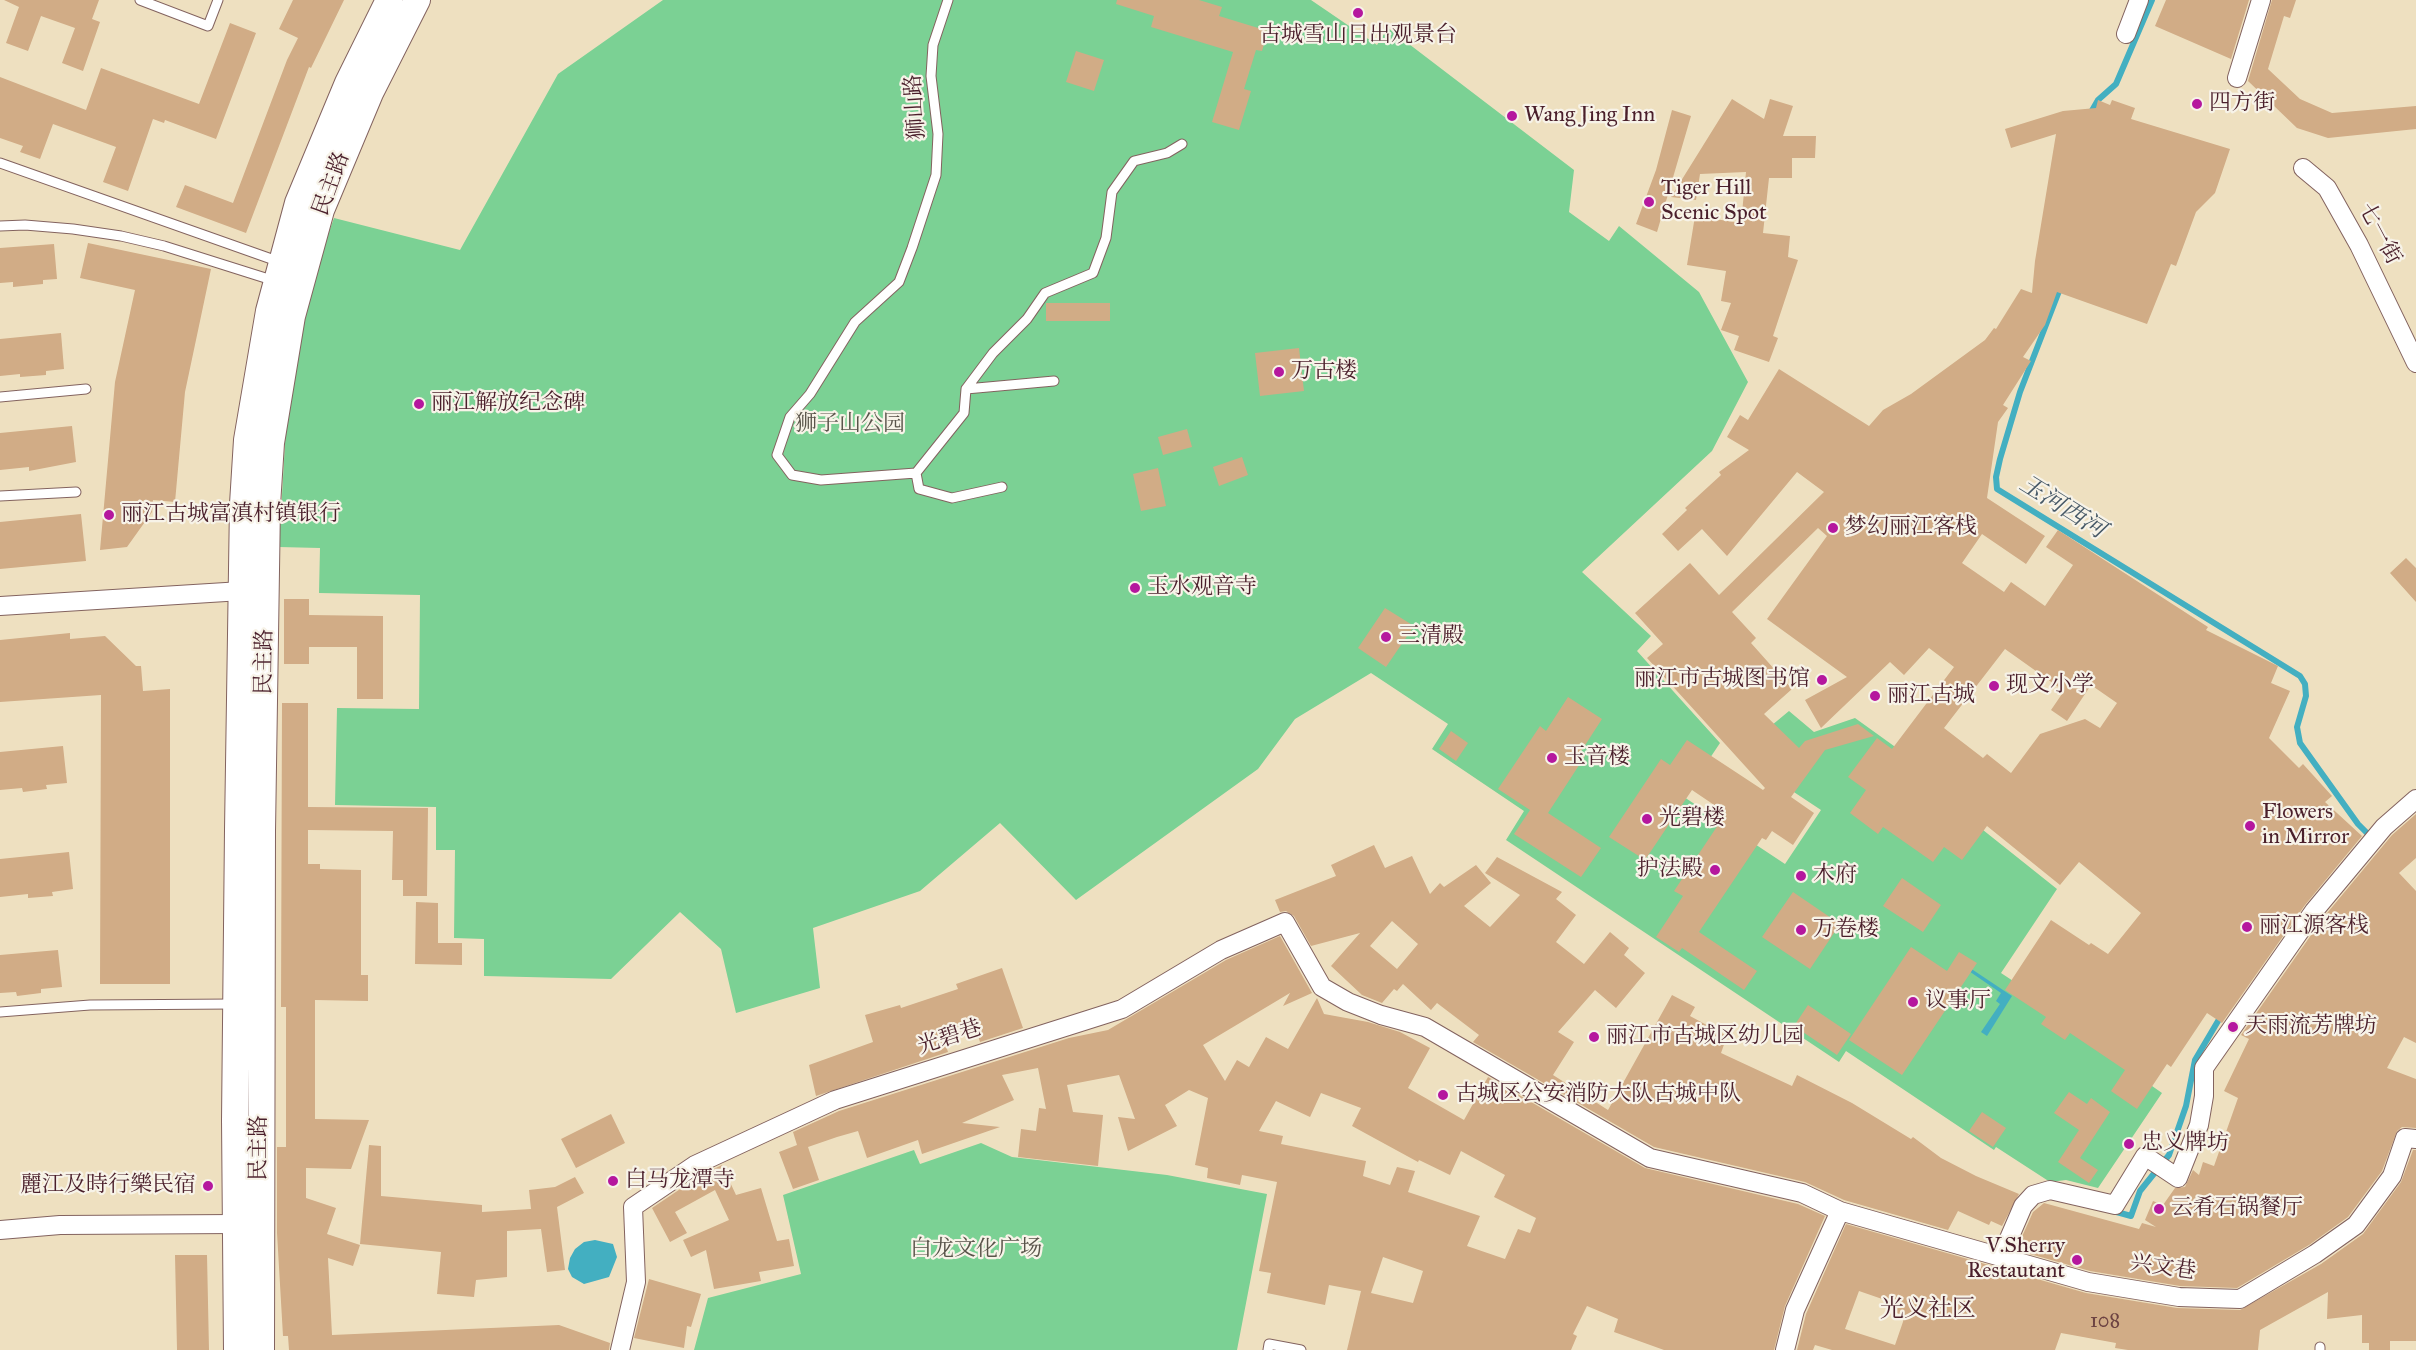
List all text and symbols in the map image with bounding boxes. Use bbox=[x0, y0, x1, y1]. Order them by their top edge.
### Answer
marker: 古城雪山日出观景台 bbox=[1351, 6, 1365, 20]
place label: 古城雪山日出观景台 bbox=[1259, 23, 1457, 49]
street label: 狮山路 bbox=[901, 73, 931, 141]
place label: 四方街 bbox=[2209, 91, 2275, 117]
marker: 四方街 bbox=[2190, 97, 2204, 111]
place label: Wang Jing Inn bbox=[1524, 103, 1655, 129]
marker: Wang Jing Inn bbox=[1505, 109, 1519, 123]
street label: 民主路 bbox=[308, 148, 356, 220]
place label: Tiger Hill Scenic Spot bbox=[1661, 176, 1767, 228]
marker: Tiger Hill Scenic Spot bbox=[1642, 195, 1656, 209]
street label: 七一街 bbox=[2352, 199, 2406, 269]
place label: 万古楼 bbox=[1291, 359, 1357, 385]
marker: 万古楼 bbox=[1272, 365, 1286, 379]
place label: 丽江解放纪念碑 bbox=[431, 391, 585, 417]
marker: 丽江解放纪念碑 bbox=[412, 397, 426, 411]
park label: 狮子山公园 bbox=[795, 412, 905, 438]
water label: 玉河西河 bbox=[2014, 470, 2110, 546]
place label: 丽江古城富滇村镇银行 bbox=[121, 502, 341, 528]
marker: 丽江古城富滇村镇银行 bbox=[102, 508, 116, 522]
place label: 梦幻丽江客栈 bbox=[1845, 515, 1977, 541]
marker: 梦幻丽江客栈 bbox=[1826, 521, 1840, 535]
place label: 玉水观音寺 bbox=[1147, 575, 1257, 601]
marker: 玉水观音寺 bbox=[1128, 581, 1142, 595]
place label: 三清殿 bbox=[1398, 624, 1464, 650]
street label: 民主路 bbox=[251, 629, 279, 695]
marker: 三清殿 bbox=[1379, 630, 1393, 644]
place label: 丽江市古城图书馆 bbox=[1634, 667, 1810, 693]
marker: 丽江市古城图书馆 bbox=[1815, 673, 1829, 687]
place label: 现文小学 bbox=[2006, 673, 2094, 699]
marker: 现文小学 bbox=[1987, 679, 2001, 693]
place label: 丽江古城 bbox=[1887, 683, 1975, 709]
marker: 丽江古城 bbox=[1868, 689, 1882, 703]
place label: 玉音楼 bbox=[1564, 745, 1630, 771]
marker: 玉音楼 bbox=[1545, 751, 1559, 765]
place label: Flowers in Mirror bbox=[2262, 800, 2349, 852]
place label: 光碧楼 bbox=[1659, 806, 1725, 832]
marker: 光碧楼 bbox=[1640, 812, 1654, 826]
marker: Flowers in Mirror bbox=[2243, 819, 2257, 833]
place label: 护法殿 bbox=[1637, 857, 1703, 883]
marker: 护法殿 bbox=[1708, 863, 1722, 877]
place label: 木府 bbox=[1813, 863, 1857, 889]
marker: 木府 bbox=[1794, 869, 1808, 883]
place label: 丽江源客栈 bbox=[2259, 914, 2369, 940]
place label: 万卷楼 bbox=[1813, 917, 1879, 943]
marker: 丽江源客栈 bbox=[2240, 920, 2254, 934]
marker: 万卷楼 bbox=[1794, 923, 1808, 937]
place label: 议事厅 bbox=[1925, 989, 1991, 1015]
marker: 议事厅 bbox=[1906, 995, 1920, 1009]
place label: 天雨流芳牌坊 bbox=[2245, 1014, 2377, 1040]
street label: 光碧巷 bbox=[915, 1015, 985, 1061]
marker: 天雨流芳牌坊 bbox=[2226, 1020, 2240, 1034]
place label: 丽江市古城区幼儿园 bbox=[1606, 1024, 1804, 1050]
marker: 丽江市古城区幼儿园 bbox=[1587, 1030, 1601, 1044]
place label: 古城区公安消防大队古城中队 bbox=[1455, 1082, 1741, 1108]
marker: 古城区公安消防大队古城中队 bbox=[1436, 1088, 1450, 1102]
street label: 民主路 bbox=[247, 1115, 273, 1181]
place label: 忠义牌坊 bbox=[2141, 1131, 2229, 1157]
marker: 忠义牌坊 bbox=[2122, 1137, 2136, 1151]
place label: 白马龙潭寺 bbox=[625, 1168, 735, 1194]
place label: 麗江及時行樂民宿 bbox=[20, 1173, 196, 1199]
marker: 白马龙潭寺 bbox=[606, 1174, 620, 1188]
marker: 麗江及時行樂民宿 bbox=[201, 1179, 215, 1193]
place label: 云肴石锅餐厅 bbox=[2171, 1196, 2303, 1222]
marker: 云肴石锅餐厅 bbox=[2152, 1202, 2166, 1216]
place label: V.Sherry Restautant bbox=[1967, 1234, 2065, 1286]
park label: 白龙文化广场 bbox=[910, 1237, 1042, 1263]
street label: 兴文巷 bbox=[2128, 1250, 2198, 1286]
marker: V.Sherry Restautant bbox=[2070, 1253, 2084, 1267]
district label: 光义社区 bbox=[1880, 1296, 1976, 1324]
house number: 108 bbox=[2090, 1310, 2120, 1334]

